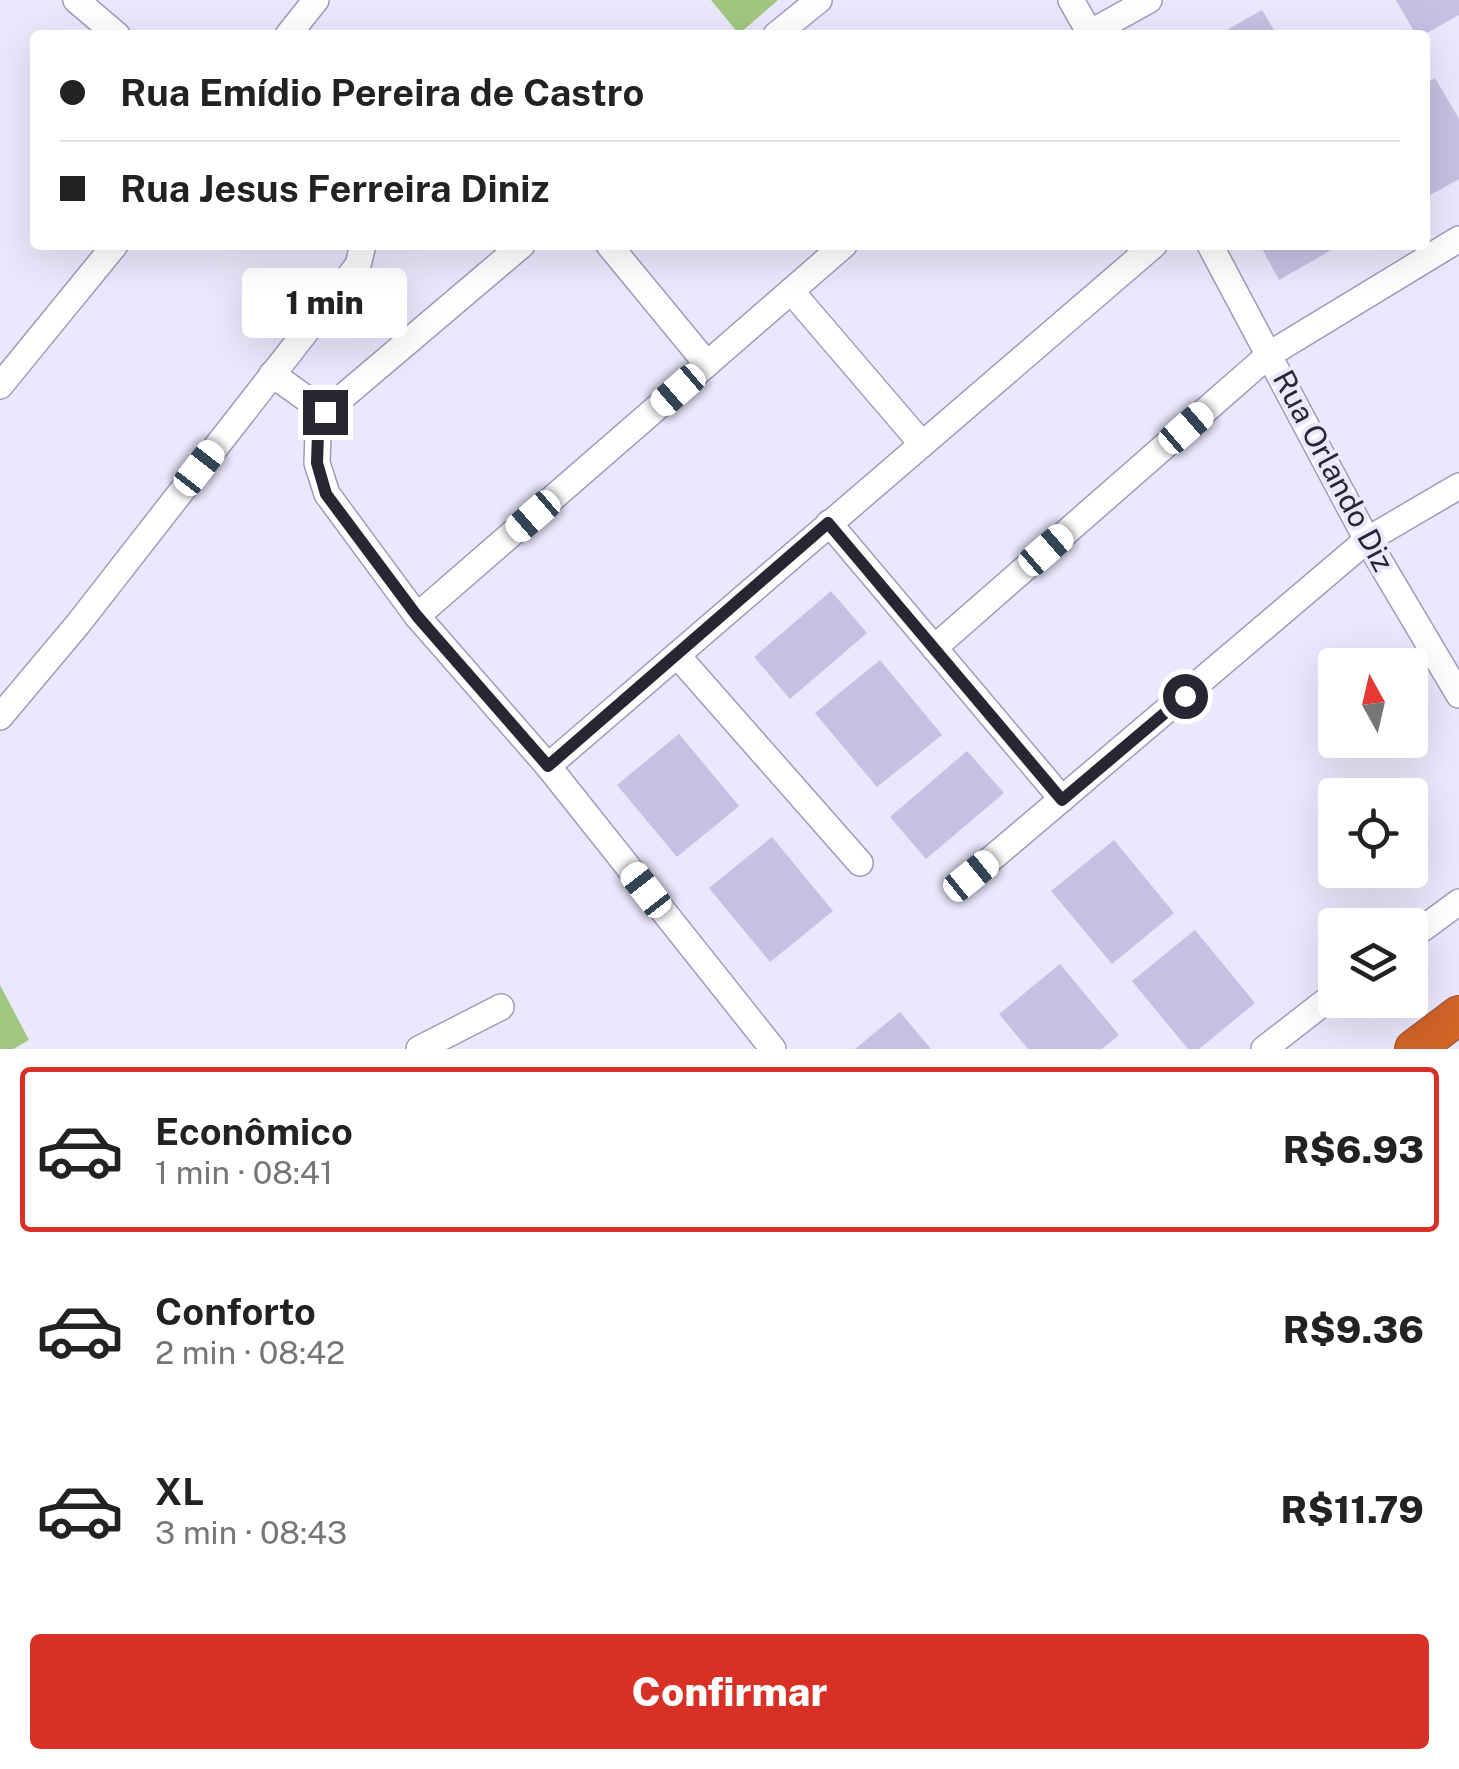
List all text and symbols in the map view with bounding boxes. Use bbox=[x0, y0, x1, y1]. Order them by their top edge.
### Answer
text: Rua Emídio Pereira de Castro bbox=[120, 70, 644, 115]
text: Rua Jesus Ferreira Diniz bbox=[120, 166, 549, 211]
callout: 1 min bbox=[242, 267, 408, 337]
text: 1 min bbox=[285, 284, 364, 321]
car bbox=[646, 359, 710, 421]
street label: Rua Orlando Diz bbox=[1266, 364, 1402, 577]
route end bbox=[303, 390, 348, 435]
car bbox=[1154, 397, 1218, 459]
car bbox=[169, 435, 229, 501]
car bbox=[501, 485, 565, 547]
car bbox=[1014, 519, 1078, 581]
north arrow bbox=[1318, 648, 1428, 758]
map controls bbox=[1318, 648, 1428, 1018]
route start bbox=[1163, 674, 1208, 719]
button: locate bbox=[1318, 778, 1428, 888]
car bbox=[938, 845, 1004, 907]
car bbox=[616, 857, 676, 923]
button: layers bbox=[1318, 908, 1428, 1018]
icon: car bbox=[35, 1105, 125, 1195]
text: Econômico bbox=[155, 1109, 353, 1154]
text: R$6.93 bbox=[1283, 1127, 1424, 1172]
text: 1 min · 08:41 bbox=[155, 1154, 333, 1191]
icon: car bbox=[35, 1285, 125, 1375]
text: Conforto bbox=[155, 1289, 316, 1334]
text: R$9.36 bbox=[1283, 1307, 1424, 1352]
text: 2 min · 08:42 bbox=[155, 1334, 345, 1371]
icon: car bbox=[35, 1465, 125, 1555]
text: XL bbox=[155, 1469, 204, 1514]
text: R$11.79 bbox=[1281, 1487, 1424, 1532]
text: 3 min · 08:43 bbox=[155, 1514, 347, 1551]
button: Confirmar bbox=[30, 1634, 1429, 1749]

